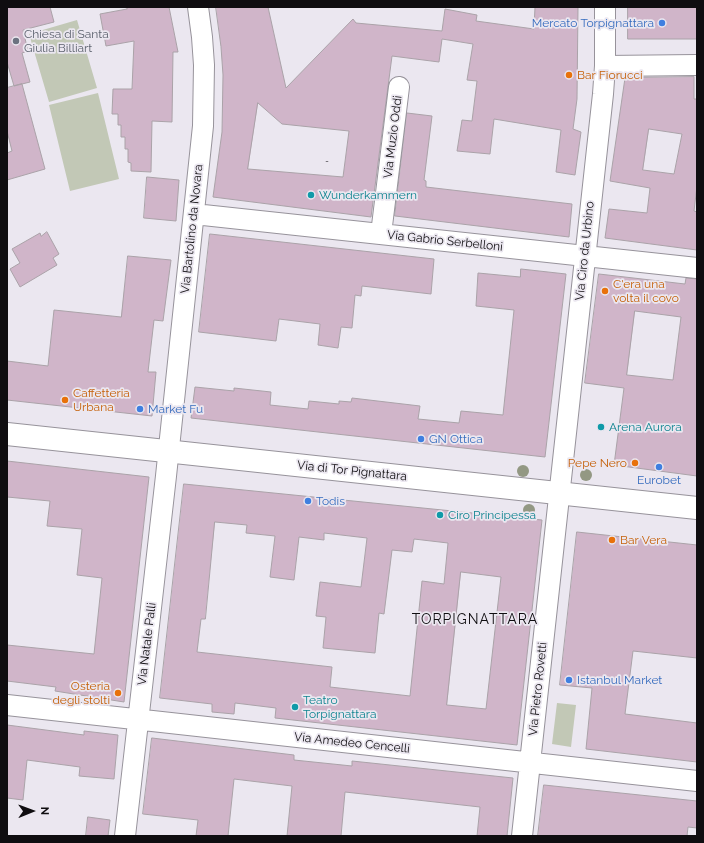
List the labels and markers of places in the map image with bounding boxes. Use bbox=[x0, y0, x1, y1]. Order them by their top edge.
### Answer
place label: Mercato Torpignattara bbox=[532, 16, 654, 30]
marker: Mercato Torpignattara bbox=[657, 18, 667, 28]
place label: Chiesa di Santa Giulia Billiart bbox=[24, 27, 109, 55]
marker: Chiesa di Santa Giulia Billiart bbox=[11, 36, 21, 46]
place label: Bar Fiorucci bbox=[577, 68, 643, 82]
marker: Bar Fiorucci bbox=[564, 70, 574, 80]
place label: Wunderkammern bbox=[319, 188, 417, 202]
marker: Wunderkammern bbox=[306, 190, 316, 200]
place label: C'era una volta il covo bbox=[613, 277, 679, 305]
marker: C'era una volta il covo bbox=[600, 286, 610, 296]
place label: Caffetteria Urbana bbox=[73, 386, 130, 414]
marker: Caffetteria Urbana bbox=[60, 395, 70, 405]
place label: Market Fu bbox=[148, 402, 203, 416]
marker: Market Fu bbox=[135, 404, 145, 414]
place label: Arena Aurora bbox=[609, 420, 682, 434]
marker: Arena Aurora bbox=[596, 422, 606, 432]
place label: GN Ottica bbox=[429, 432, 483, 446]
marker: GN Ottica bbox=[416, 434, 426, 444]
place label: Pepe Nero bbox=[568, 456, 627, 470]
marker: Pepe Nero bbox=[630, 458, 640, 468]
marker: Eurobet bbox=[654, 462, 664, 472]
place label: Eurobet bbox=[637, 473, 681, 487]
place label: Todis bbox=[316, 494, 345, 508]
marker: Todis bbox=[303, 496, 313, 506]
place label: Ciro Principessa bbox=[448, 508, 536, 522]
marker: Ciro Principessa bbox=[435, 510, 445, 520]
place label: Bar Vera bbox=[620, 533, 667, 547]
marker: Bar Vera bbox=[607, 535, 617, 545]
place label: Istanbul Market bbox=[577, 673, 662, 687]
marker: Istanbul Market bbox=[564, 675, 574, 685]
place label: Osteria degli stolti bbox=[52, 679, 110, 707]
marker: Osteria degli stolti bbox=[113, 688, 123, 698]
place label: Teatro Torpignattara bbox=[303, 693, 377, 721]
marker: Teatro Torpignattara bbox=[290, 702, 300, 712]

